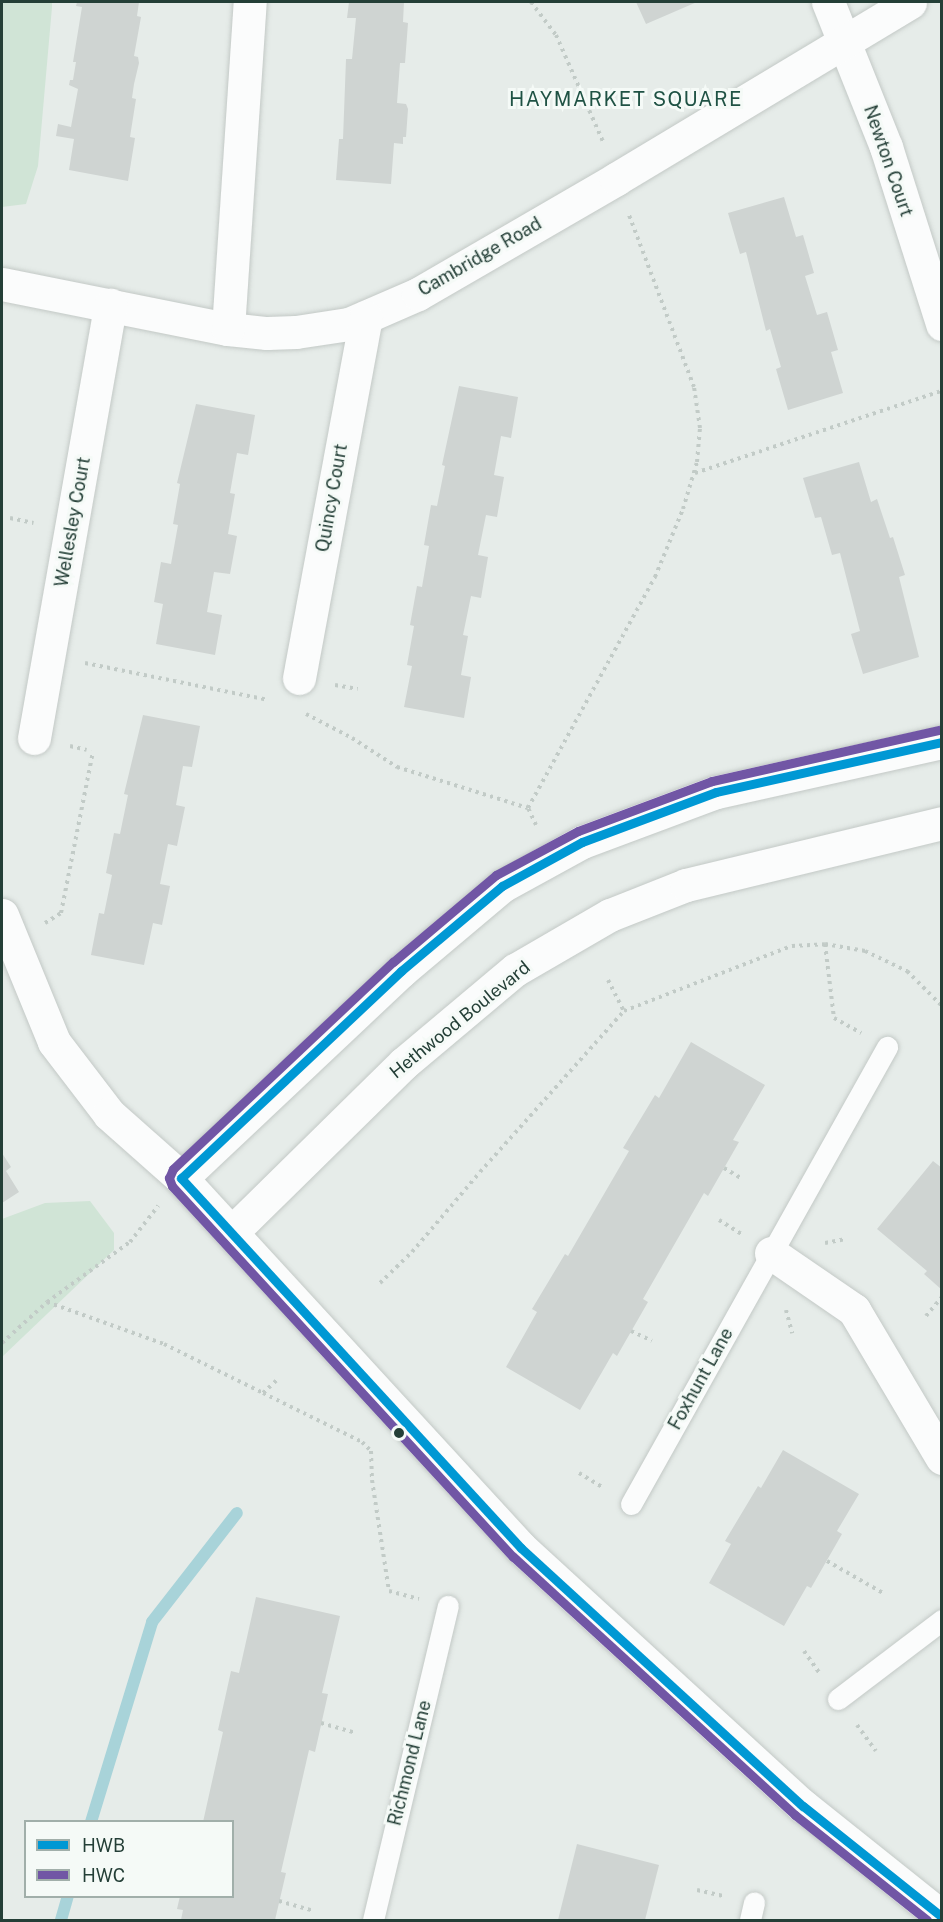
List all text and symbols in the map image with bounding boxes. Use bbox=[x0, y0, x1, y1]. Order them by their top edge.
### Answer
district label: HAYMARKET SQUARE bbox=[509, 87, 743, 111]
street label: Newton Court bbox=[859, 103, 917, 219]
street label: Cambridge Road bbox=[414, 213, 546, 301]
street label: Quincy Court bbox=[312, 442, 352, 554]
street label: Wellesley Court bbox=[51, 455, 95, 589]
street label: Hethwood Boulevard bbox=[386, 957, 534, 1083]
street label: Foxhunt Lane bbox=[664, 1324, 738, 1434]
unlabelled marker bbox=[393, 1427, 405, 1439]
street label: Richmond Lane bbox=[384, 1698, 436, 1828]
legend bbox=[24, 1820, 234, 1898]
text: HWB bbox=[82, 1835, 125, 1856]
text: HWC bbox=[82, 1865, 125, 1886]

